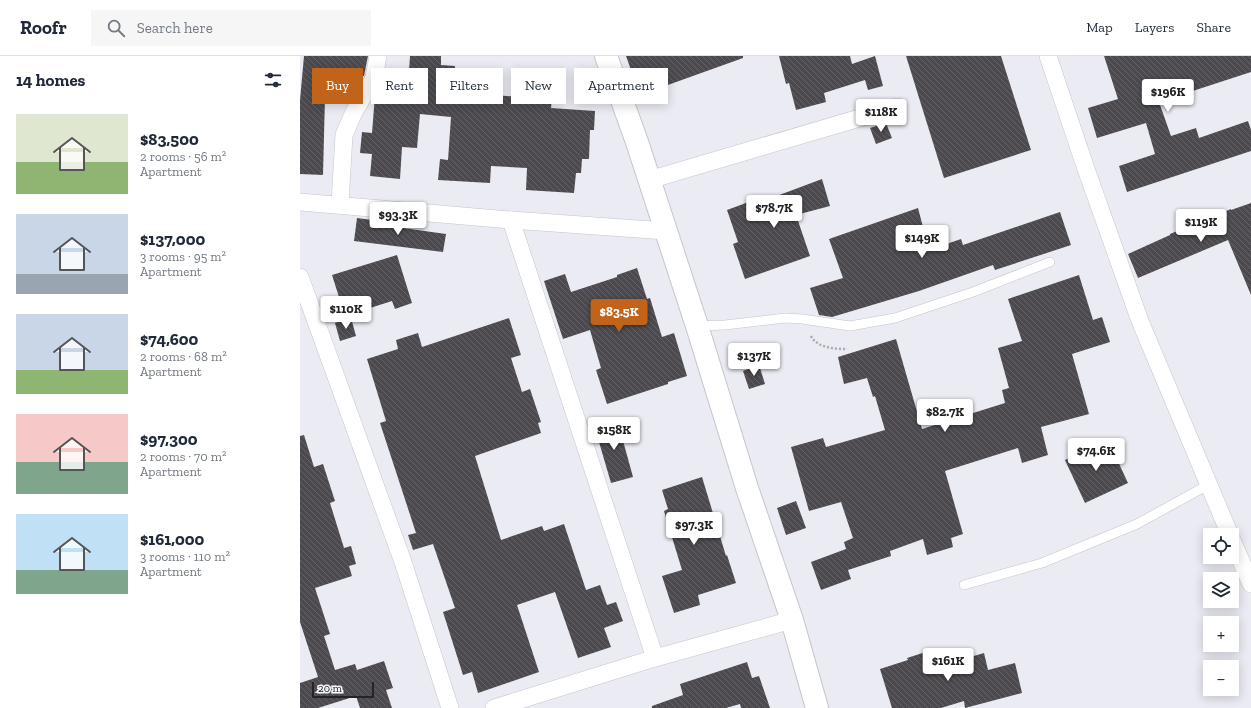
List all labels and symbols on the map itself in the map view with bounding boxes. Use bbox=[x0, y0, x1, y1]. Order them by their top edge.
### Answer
pin: $196K bbox=[1140, 79, 1196, 113]
pin: $118K bbox=[853, 99, 909, 133]
pin: $78.7K bbox=[741, 195, 807, 229]
pin: $93.3K bbox=[365, 202, 431, 236]
pin: $119K bbox=[1173, 209, 1229, 243]
pin: $149K bbox=[894, 225, 950, 259]
pin: $110K bbox=[318, 296, 374, 330]
pin: $83.5K bbox=[586, 299, 652, 333]
pin: $137K bbox=[726, 343, 782, 377]
pin: $82.7K bbox=[912, 399, 978, 433]
pin: $158K bbox=[586, 417, 642, 451]
pin: $74.6K bbox=[1063, 438, 1129, 472]
pin: $97.3K bbox=[661, 512, 727, 546]
pin: $161K bbox=[920, 648, 976, 682]
scale bar bbox=[312, 680, 374, 699]

